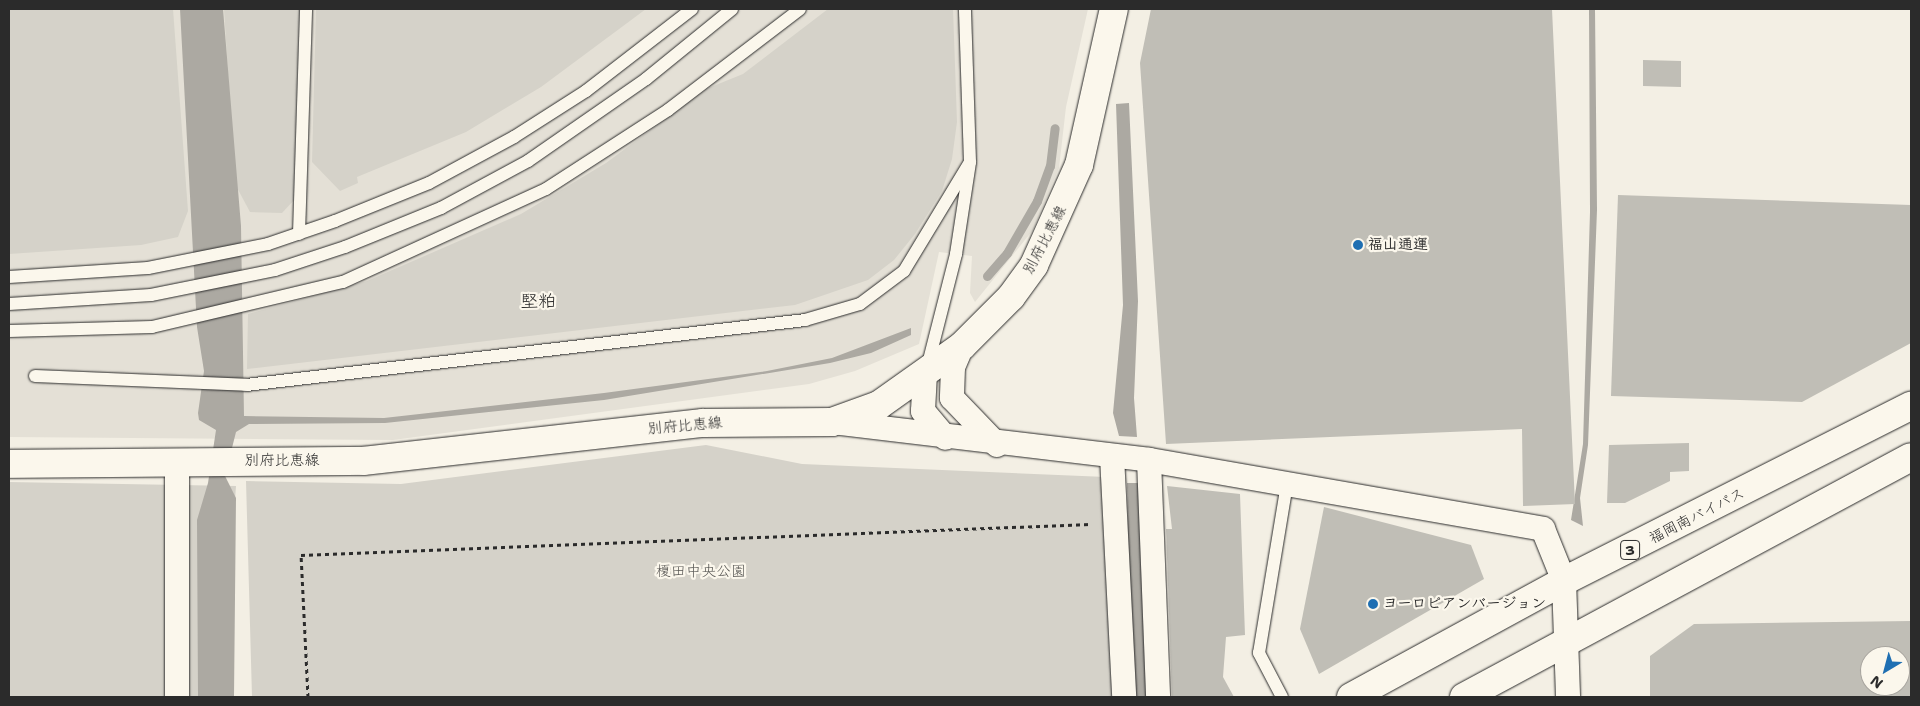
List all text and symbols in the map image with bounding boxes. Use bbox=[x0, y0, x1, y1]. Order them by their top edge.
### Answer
street label: 別府比恵線 bbox=[1019, 203, 1071, 277]
place label: 福山通運 bbox=[1368, 236, 1428, 254]
marker: 福山通運 bbox=[1352, 239, 1364, 251]
district label: 堅粕 bbox=[520, 290, 556, 312]
street label: 別府比恵線 bbox=[647, 414, 723, 438]
street label: 別府比恵線 bbox=[245, 452, 319, 470]
street label: 福岡南バイパス bbox=[1646, 484, 1748, 548]
road number: 3 bbox=[1620, 538, 1640, 562]
park label: 榎田中央公園 bbox=[656, 563, 746, 581]
place label: ヨーロピアンバージョン bbox=[1383, 595, 1547, 613]
marker: ヨーロピアンバージョン bbox=[1367, 598, 1379, 610]
north arrow bbox=[1860, 646, 1910, 696]
text: N bbox=[1867, 672, 1886, 693]

